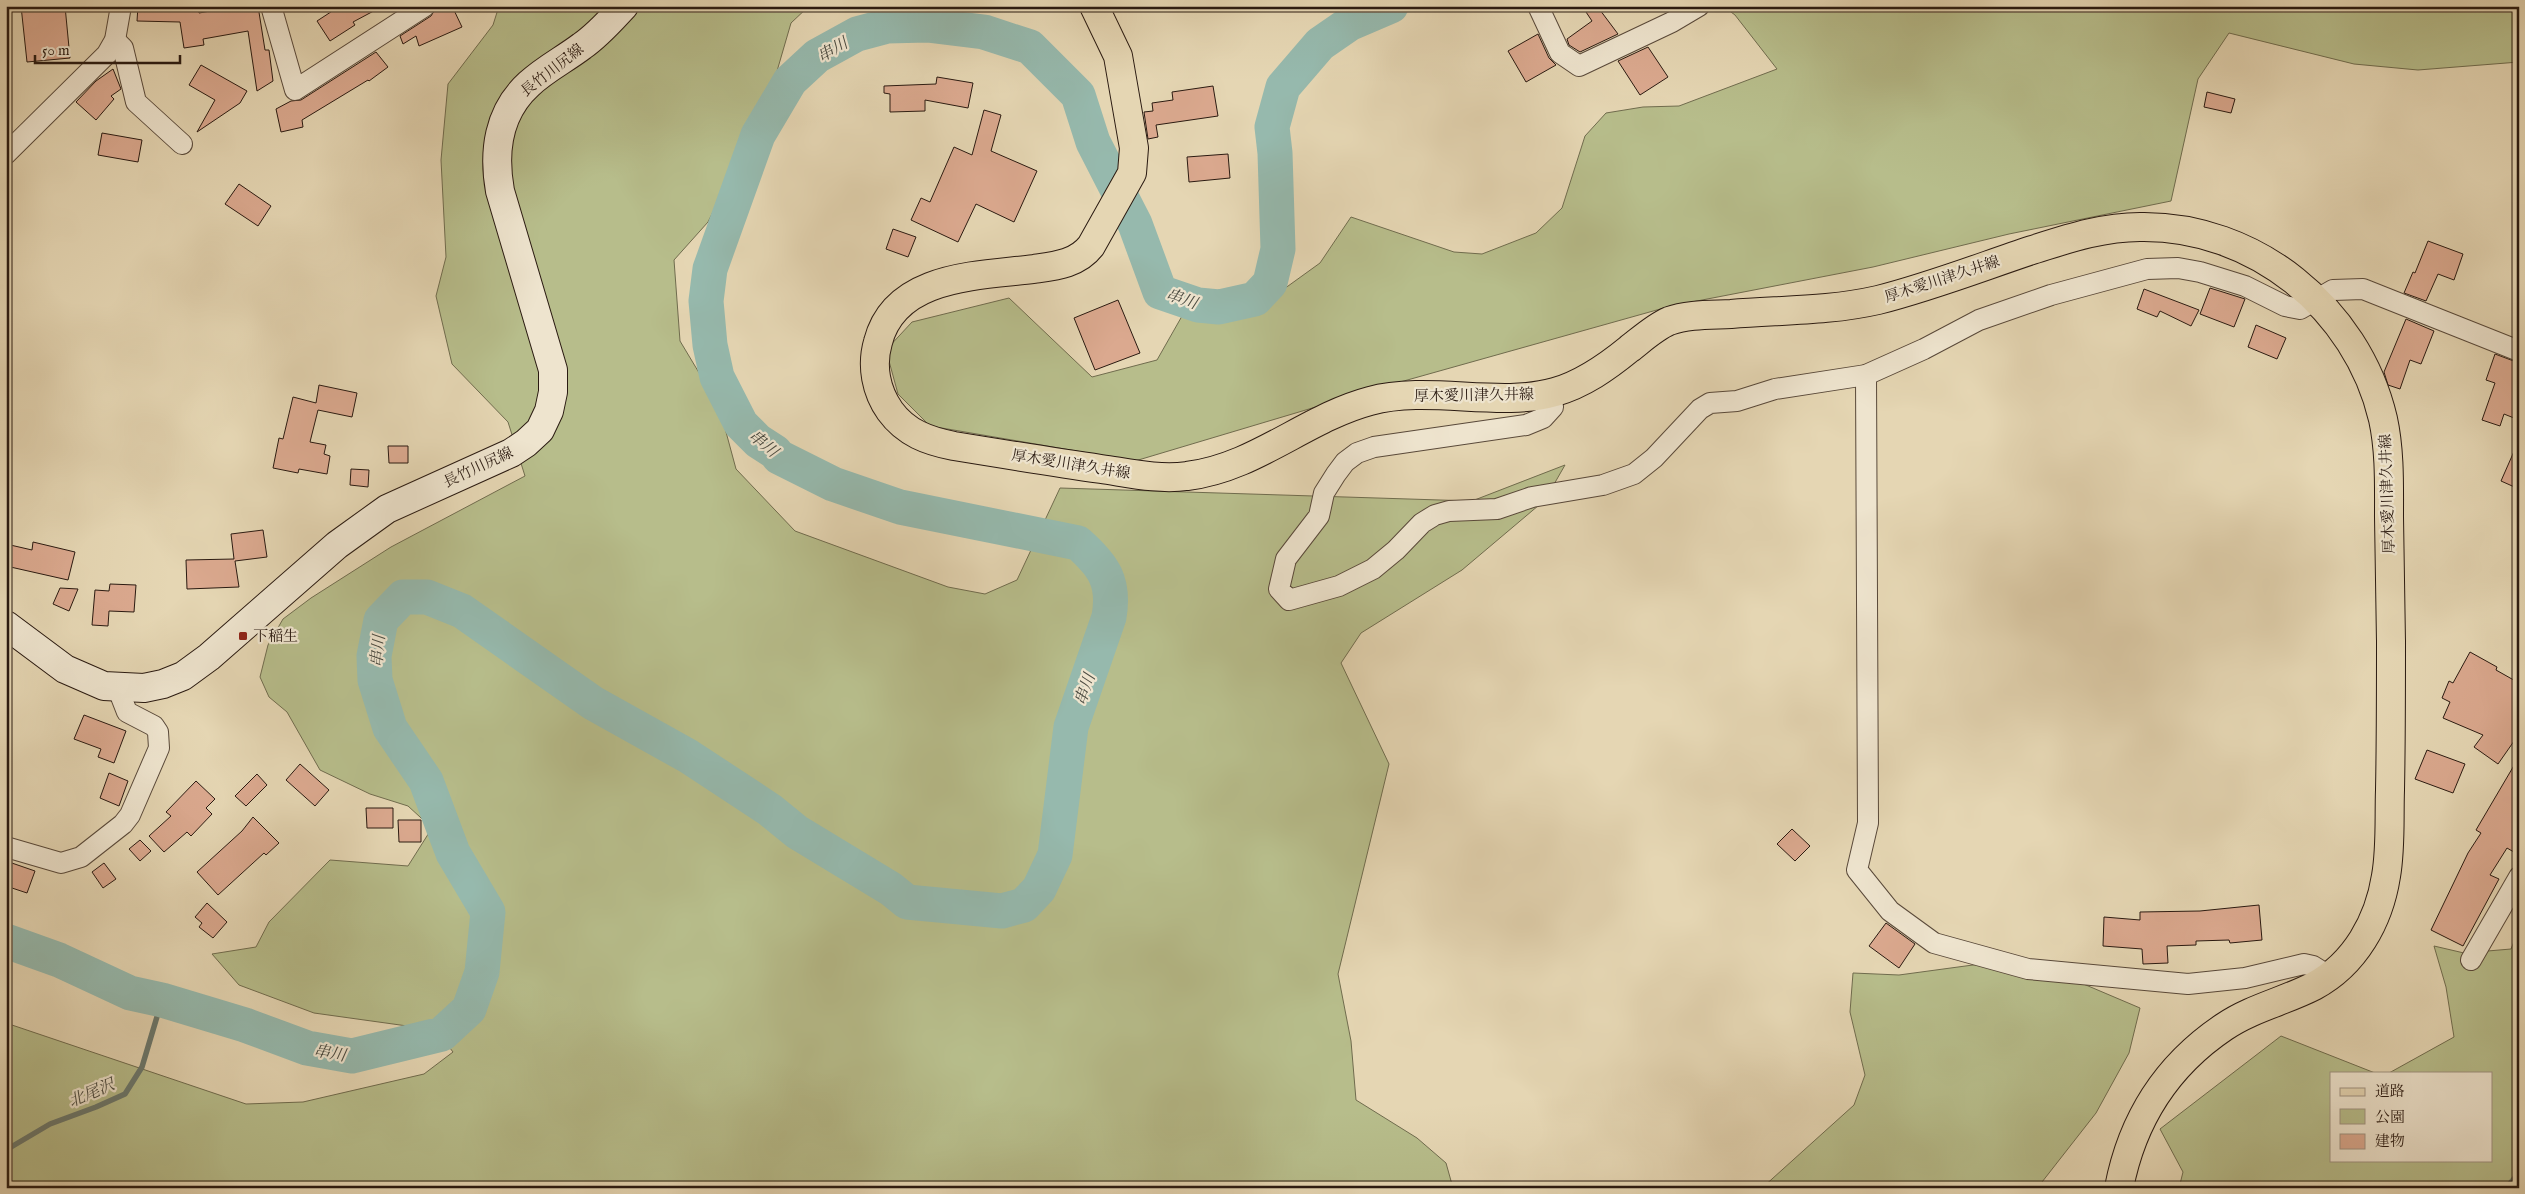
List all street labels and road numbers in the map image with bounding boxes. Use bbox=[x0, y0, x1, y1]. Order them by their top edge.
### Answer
street label: 長竹川尻線 bbox=[517, 40, 588, 101]
street label: 厚木愛川津久井線 bbox=[1882, 252, 2002, 307]
street label: 厚木愛川津久井線 bbox=[1414, 385, 1534, 406]
street label: 厚木愛川津久井線 bbox=[2376, 434, 2399, 554]
street label: 長竹川尻線 bbox=[440, 443, 516, 492]
street label: 厚木愛川津久井線 bbox=[1010, 446, 1132, 483]

